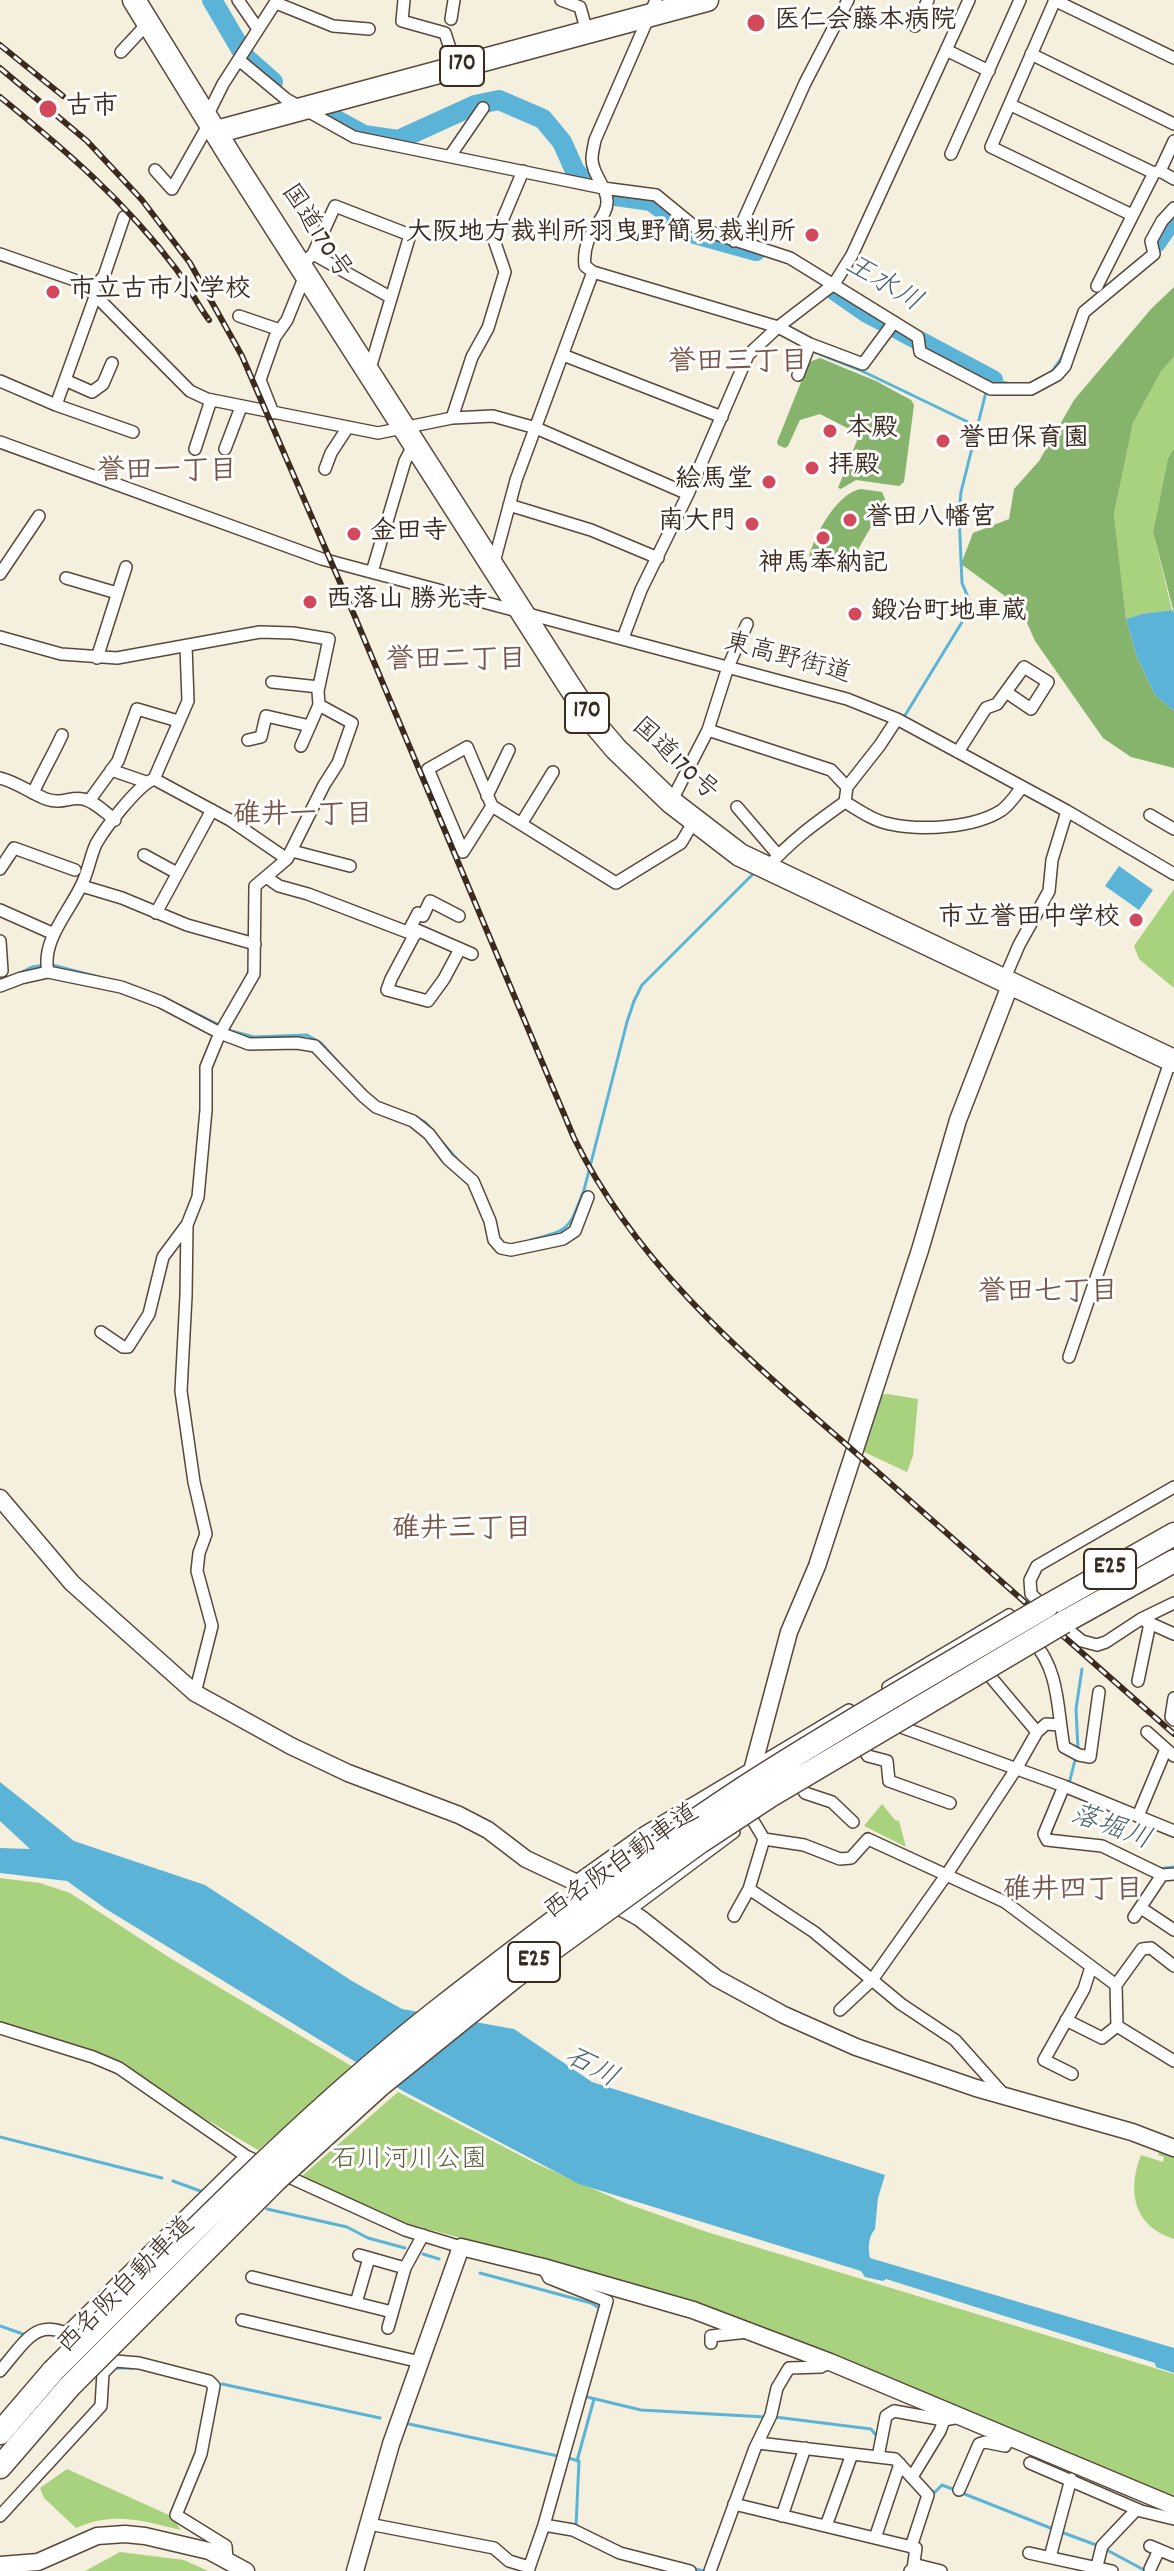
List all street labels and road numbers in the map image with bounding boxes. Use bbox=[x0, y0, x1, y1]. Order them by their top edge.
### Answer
road number: 170 bbox=[440, 46, 484, 86]
street label: 国道170号 bbox=[272, 179, 356, 287]
street label: 東高野街道 bbox=[720, 629, 854, 693]
road number: 170 bbox=[565, 693, 609, 733]
street label: 国道170号 bbox=[623, 713, 723, 809]
road number: E25 bbox=[1084, 1549, 1136, 1589]
street label: 西名阪自動車道 bbox=[540, 1799, 706, 1929]
road number: E25 bbox=[508, 1942, 560, 1982]
street label: 西名阪自動車道 bbox=[53, 2212, 203, 2362]

